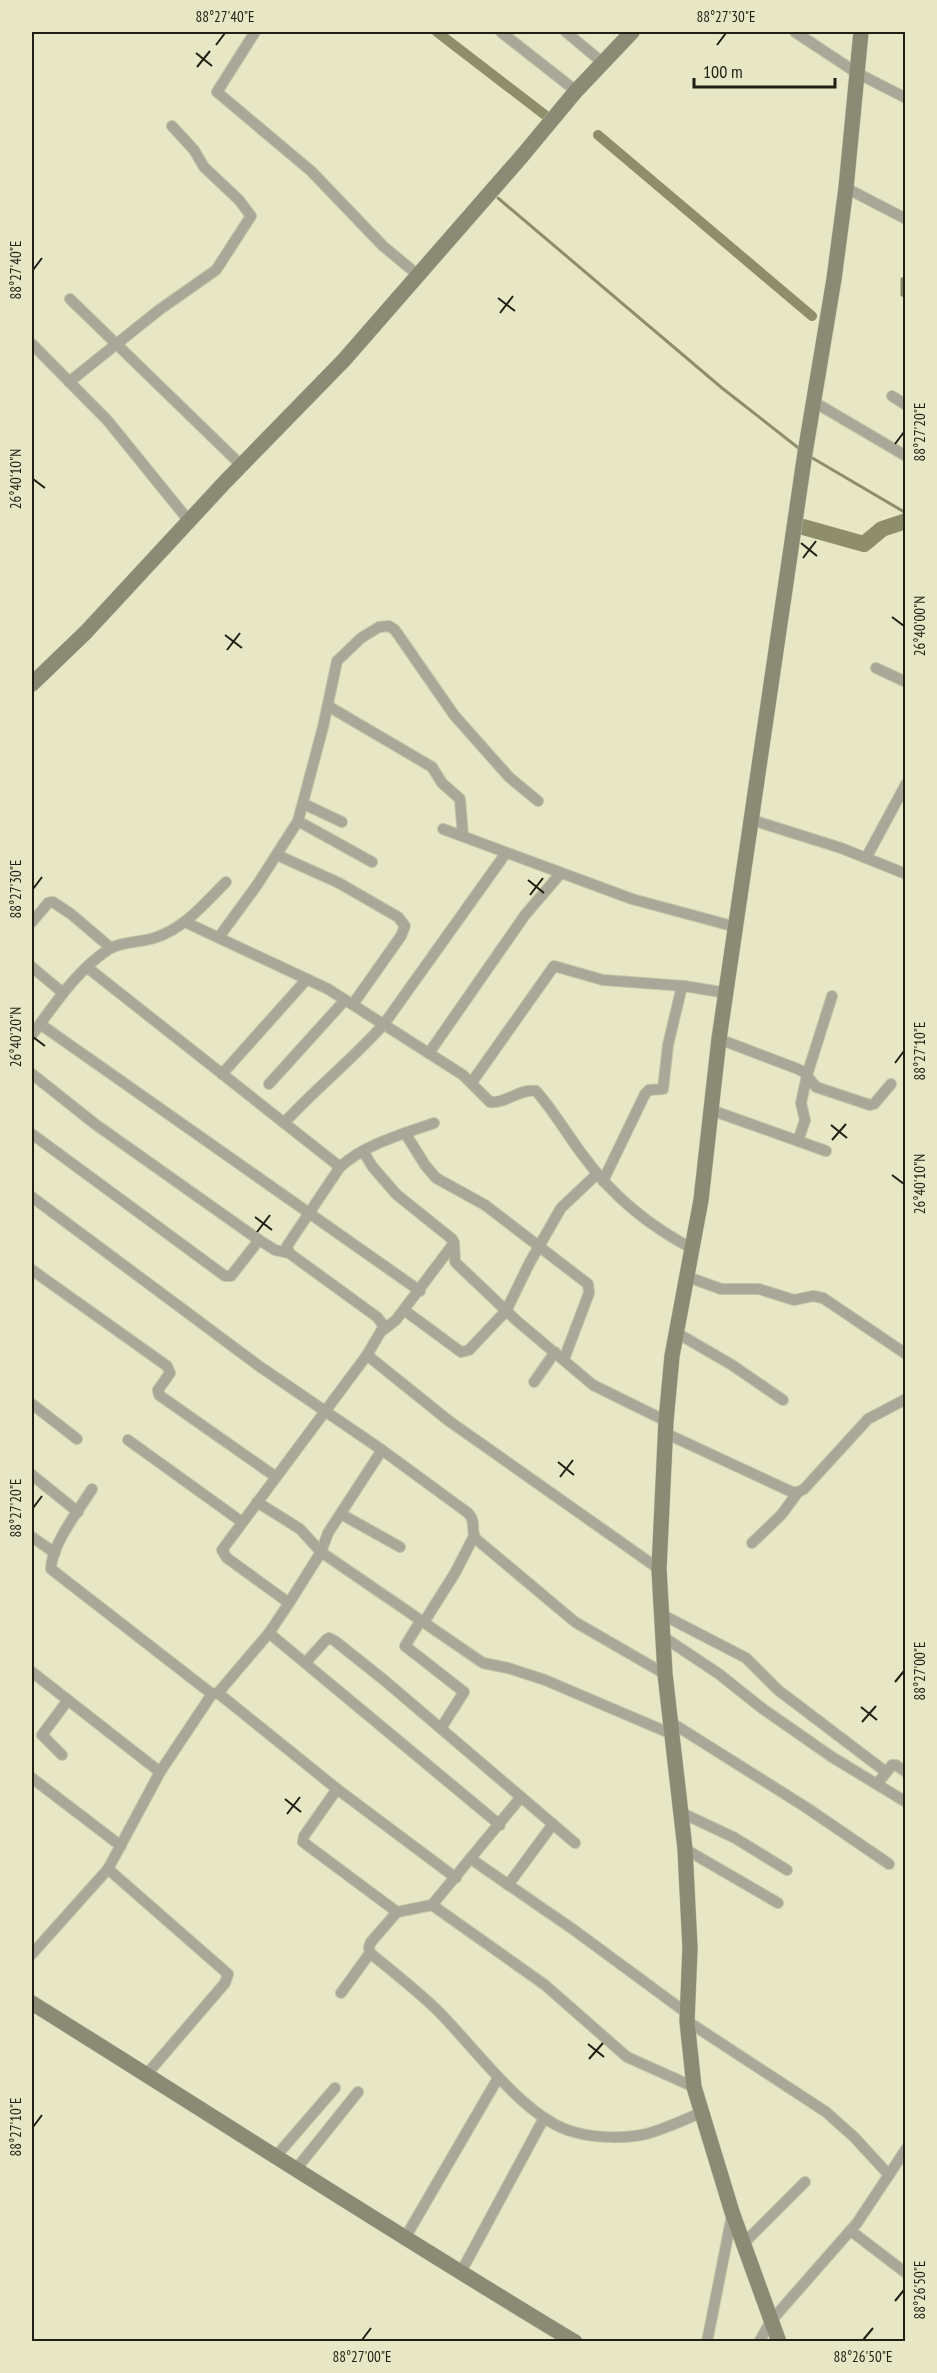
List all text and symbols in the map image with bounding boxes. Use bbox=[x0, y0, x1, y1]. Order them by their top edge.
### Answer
text: 88°27'40"E bbox=[195, 7, 255, 26]
text: 88°27'30"E bbox=[696, 7, 756, 26]
scale bar bbox=[694, 51, 835, 89]
text: 100 m bbox=[703, 60, 743, 83]
text: 88°27'40"E bbox=[6, 240, 25, 300]
text: 88°27'20"E bbox=[910, 402, 929, 462]
text: 26°40'10"N bbox=[6, 449, 25, 509]
text: 26°40'00"N bbox=[910, 596, 929, 656]
text: 88°27'30"E bbox=[6, 859, 25, 919]
text: 26°40'20"N bbox=[6, 1007, 25, 1067]
text: 88°27'10"E bbox=[910, 1021, 929, 1081]
text: 26°40'10"N bbox=[910, 1154, 929, 1214]
text: 88°27'20"E bbox=[6, 1478, 25, 1538]
text: 88°27'00"E bbox=[910, 1641, 929, 1701]
text: 88°27'10"E bbox=[6, 2097, 25, 2157]
text: 88°26'50"E bbox=[910, 2260, 929, 2320]
text: 88°27'00"E bbox=[332, 2347, 392, 2366]
text: 88°26'50"E bbox=[833, 2347, 893, 2366]

